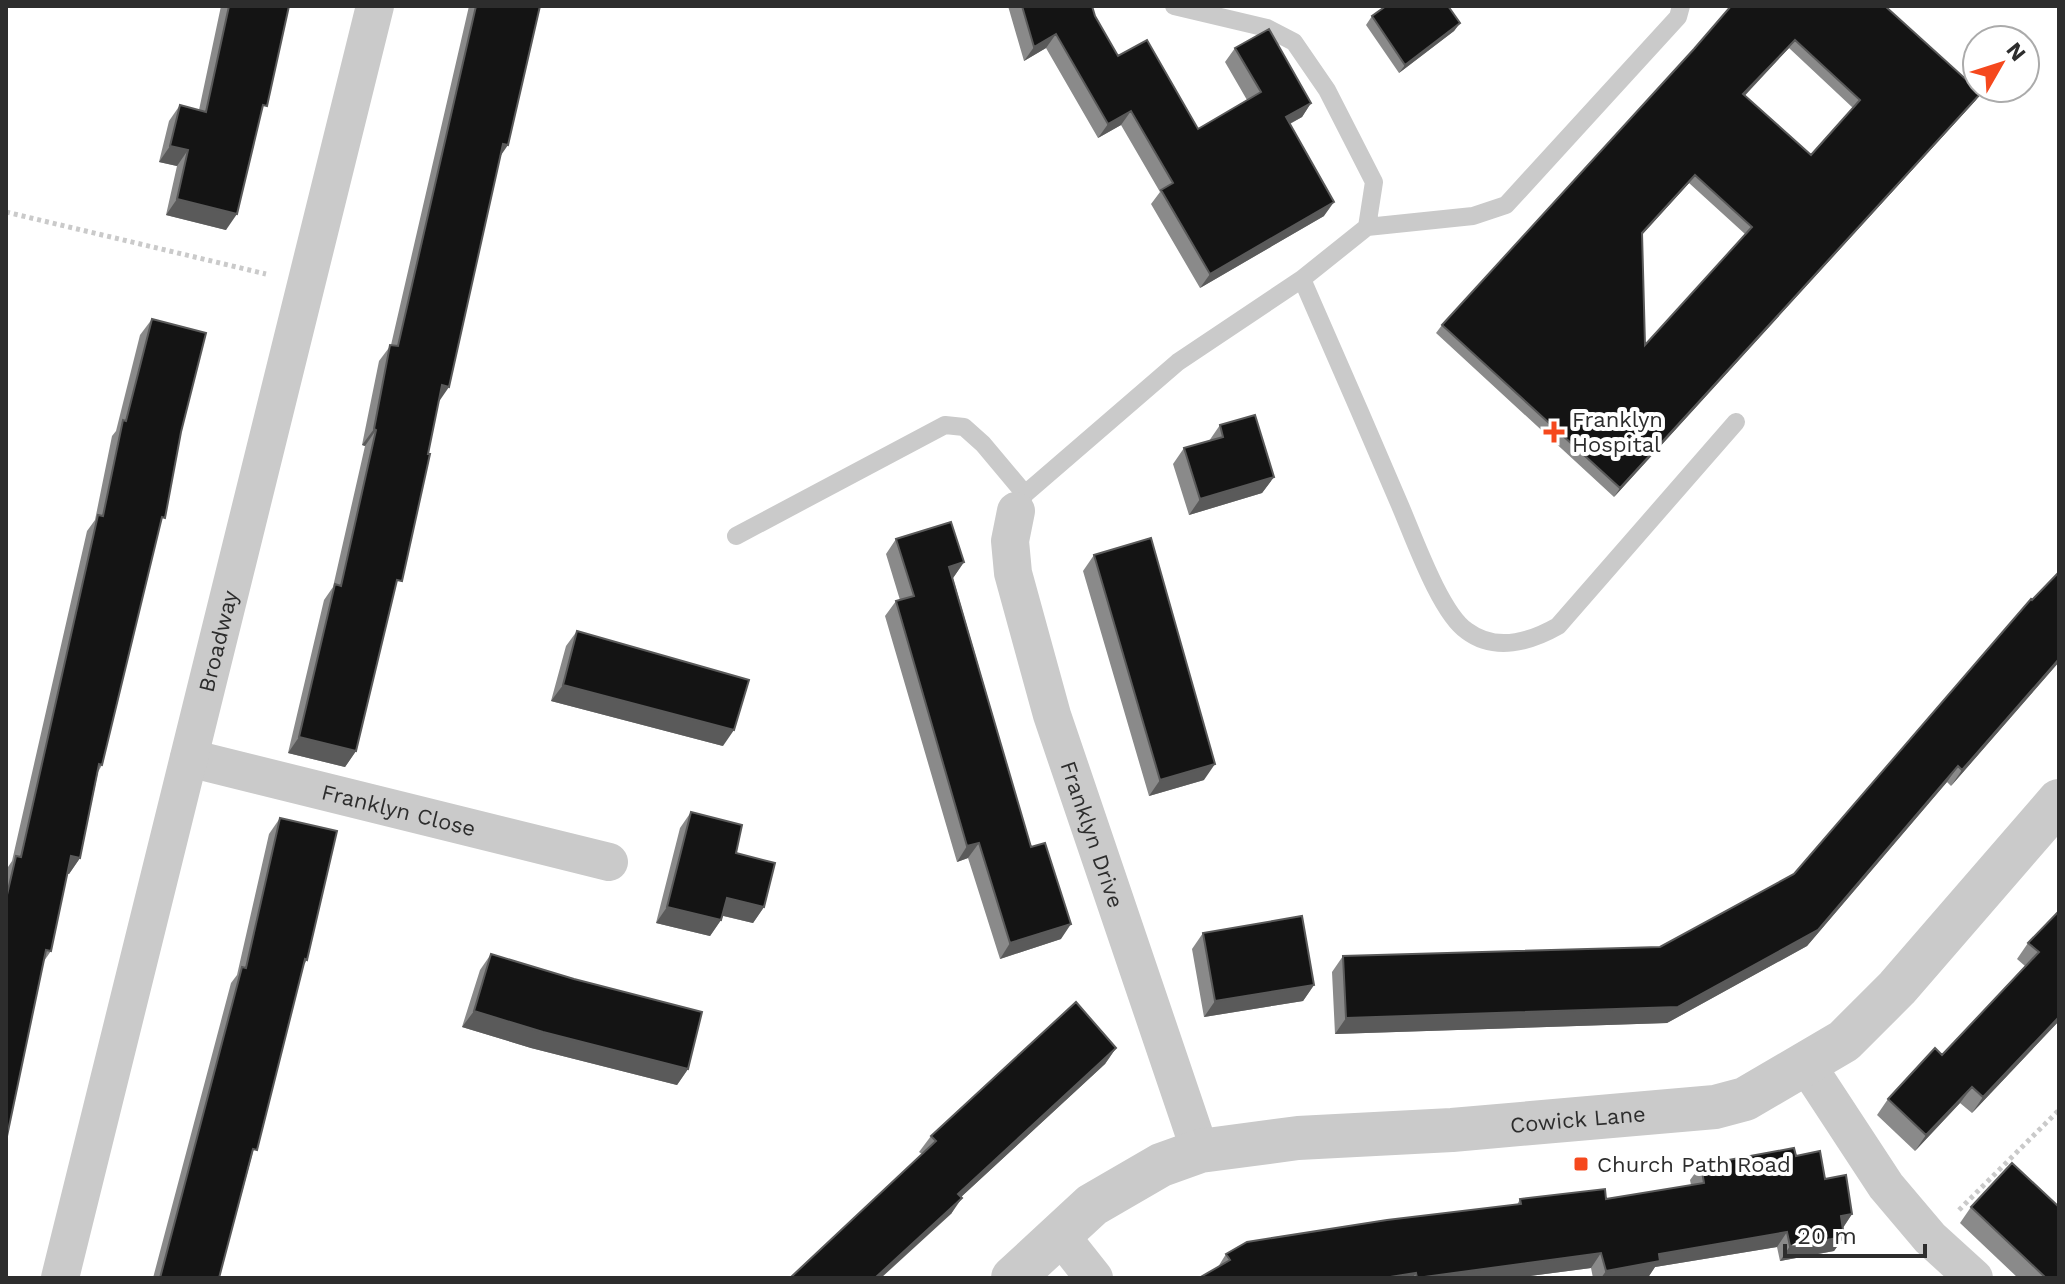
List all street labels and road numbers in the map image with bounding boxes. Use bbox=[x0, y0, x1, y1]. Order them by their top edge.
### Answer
street label: Broadway bbox=[193, 587, 242, 695]
street label: Franklyn Drive bbox=[1056, 758, 1129, 911]
street label: Franklyn Close bbox=[319, 779, 478, 841]
street label: Cowick Lane bbox=[1509, 1101, 1647, 1137]

